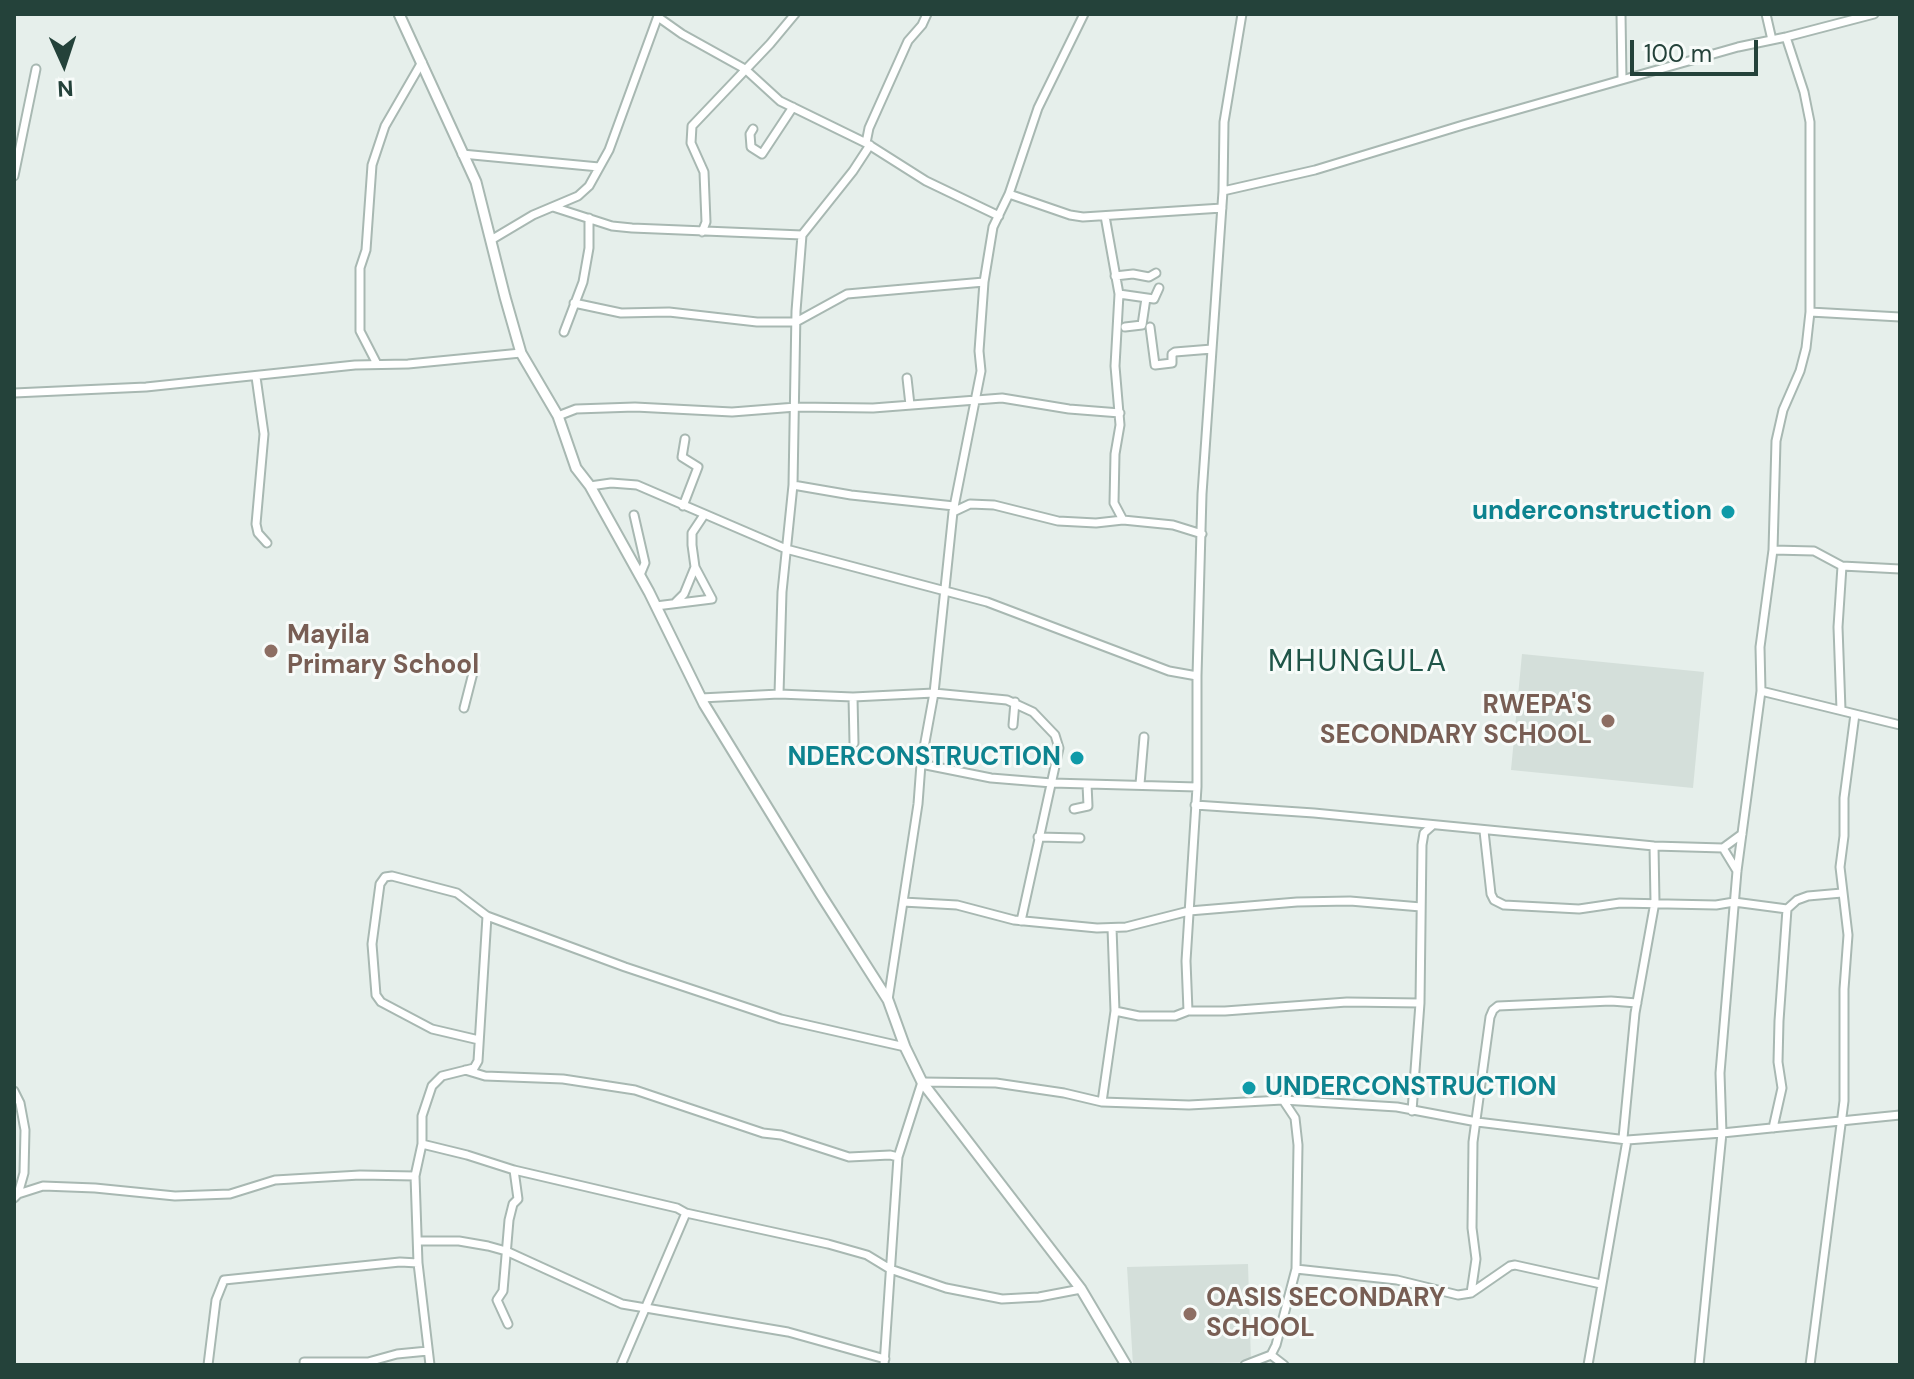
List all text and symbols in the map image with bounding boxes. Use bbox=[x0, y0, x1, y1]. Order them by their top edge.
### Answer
north arrow bbox=[24, 24, 104, 104]
scale bar bbox=[1634, 24, 1762, 74]
text: 100 m bbox=[1644, 38, 1712, 69]
text: N bbox=[57, 74, 74, 103]
place label: underconstruction bbox=[1472, 496, 1712, 528]
marker: underconstruction bbox=[1719, 503, 1737, 521]
place label: Mayila Primary School bbox=[287, 620, 479, 682]
marker: Mayila Primary School bbox=[262, 642, 280, 660]
district label: MHUNGULA bbox=[1268, 645, 1448, 681]
place label: RWEPA'S SECONDARY SCHOOL bbox=[1320, 690, 1592, 752]
marker: RWEPA'S SECONDARY SCHOOL bbox=[1599, 712, 1617, 730]
place label: NDERCONSTRUCTION bbox=[787, 742, 1061, 774]
marker: NDERCONSTRUCTION bbox=[1068, 749, 1086, 767]
place label: UNDERCONSTRUCTION bbox=[1265, 1072, 1556, 1104]
marker: UNDERCONSTRUCTION bbox=[1240, 1079, 1258, 1097]
place label: OASIS SECONDARY SCHOOL bbox=[1206, 1283, 1446, 1344]
marker: OASIS SECONDARY SCHOOL bbox=[1181, 1305, 1199, 1323]

